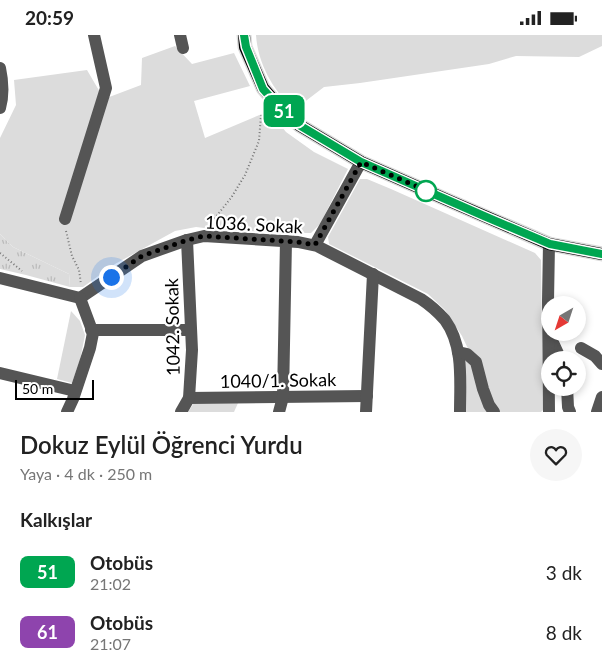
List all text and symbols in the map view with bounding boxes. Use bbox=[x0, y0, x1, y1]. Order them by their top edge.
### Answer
text: 20:59 bbox=[25, 6, 74, 29]
line badge: 51 bbox=[262, 95, 306, 127]
text: 51 bbox=[274, 100, 294, 122]
unlabelled marker bbox=[415, 180, 437, 202]
street label: 1036. Sokak bbox=[205, 210, 304, 238]
your location bbox=[99, 265, 124, 290]
street label: 1042. Sokak bbox=[160, 277, 184, 376]
north arrow bbox=[541, 296, 586, 341]
map controls bbox=[541, 296, 586, 396]
button: locate bbox=[541, 351, 586, 396]
street label: 1040/1. Sokak bbox=[220, 368, 337, 392]
scale bar bbox=[15, 377, 94, 400]
text: 50 m bbox=[22, 380, 53, 397]
button: heart bbox=[530, 429, 582, 481]
text: Dokuz Eylül Öğrenci Yurdu bbox=[20, 430, 303, 459]
text: Yaya · 4 dk · 250 m bbox=[20, 464, 152, 483]
text: Kalkışlar bbox=[20, 508, 92, 531]
text: Otobüs bbox=[90, 551, 153, 574]
text: 51 bbox=[37, 561, 58, 583]
text: 3 dk bbox=[546, 561, 582, 584]
text: 21:02 bbox=[90, 574, 131, 593]
text: Otobüs bbox=[90, 611, 153, 634]
text: 61 bbox=[37, 621, 58, 643]
text: 8 dk bbox=[546, 621, 582, 644]
text: 21:07 bbox=[90, 634, 131, 653]

